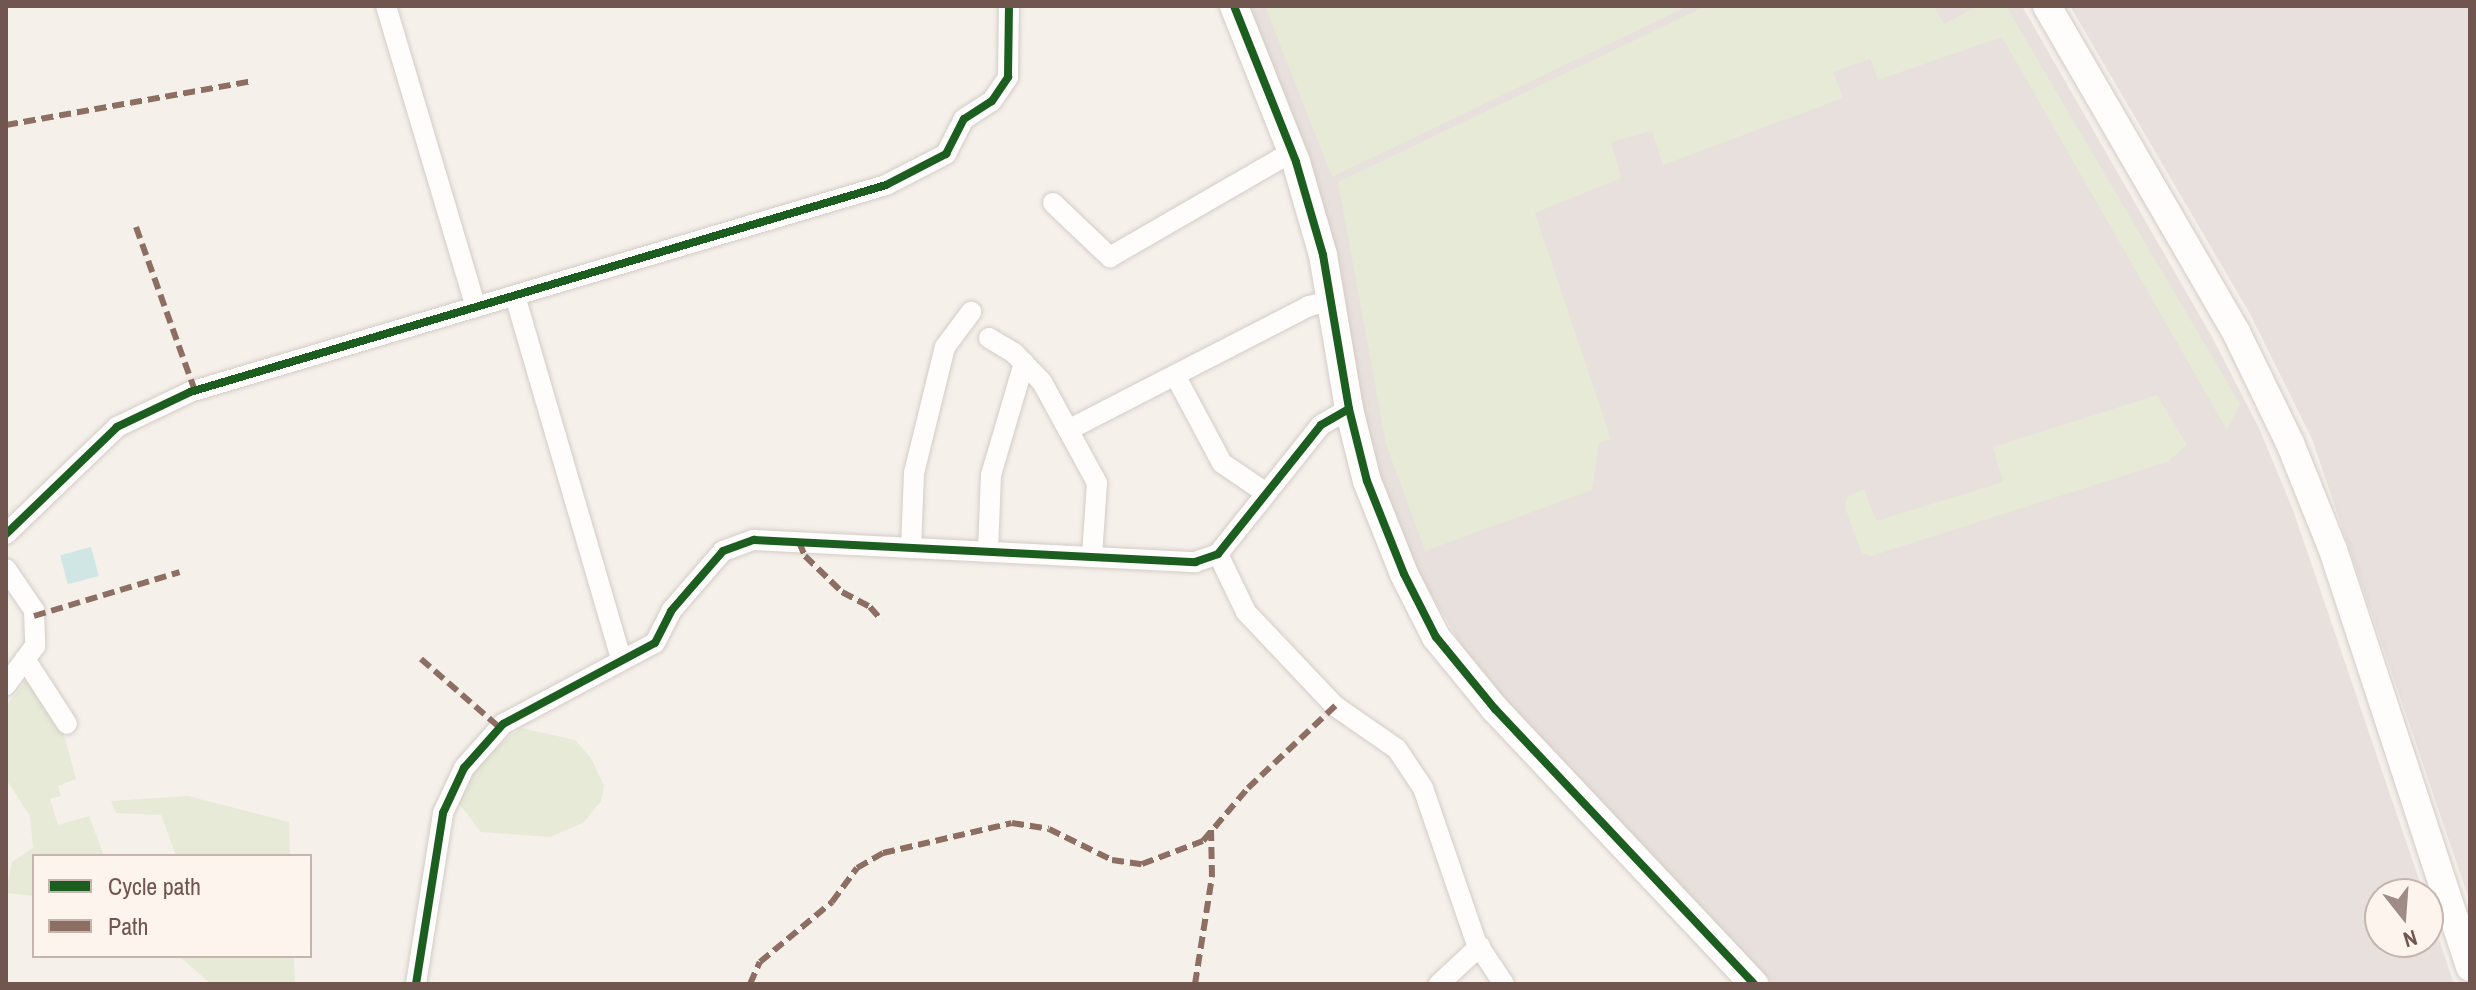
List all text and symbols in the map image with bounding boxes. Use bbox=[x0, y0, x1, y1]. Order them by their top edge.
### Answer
legend bbox=[32, 854, 312, 958]
text: Cycle path bbox=[108, 870, 201, 902]
north arrow bbox=[2364, 878, 2444, 958]
text: Path bbox=[108, 910, 149, 942]
text: N bbox=[2400, 923, 2421, 955]

